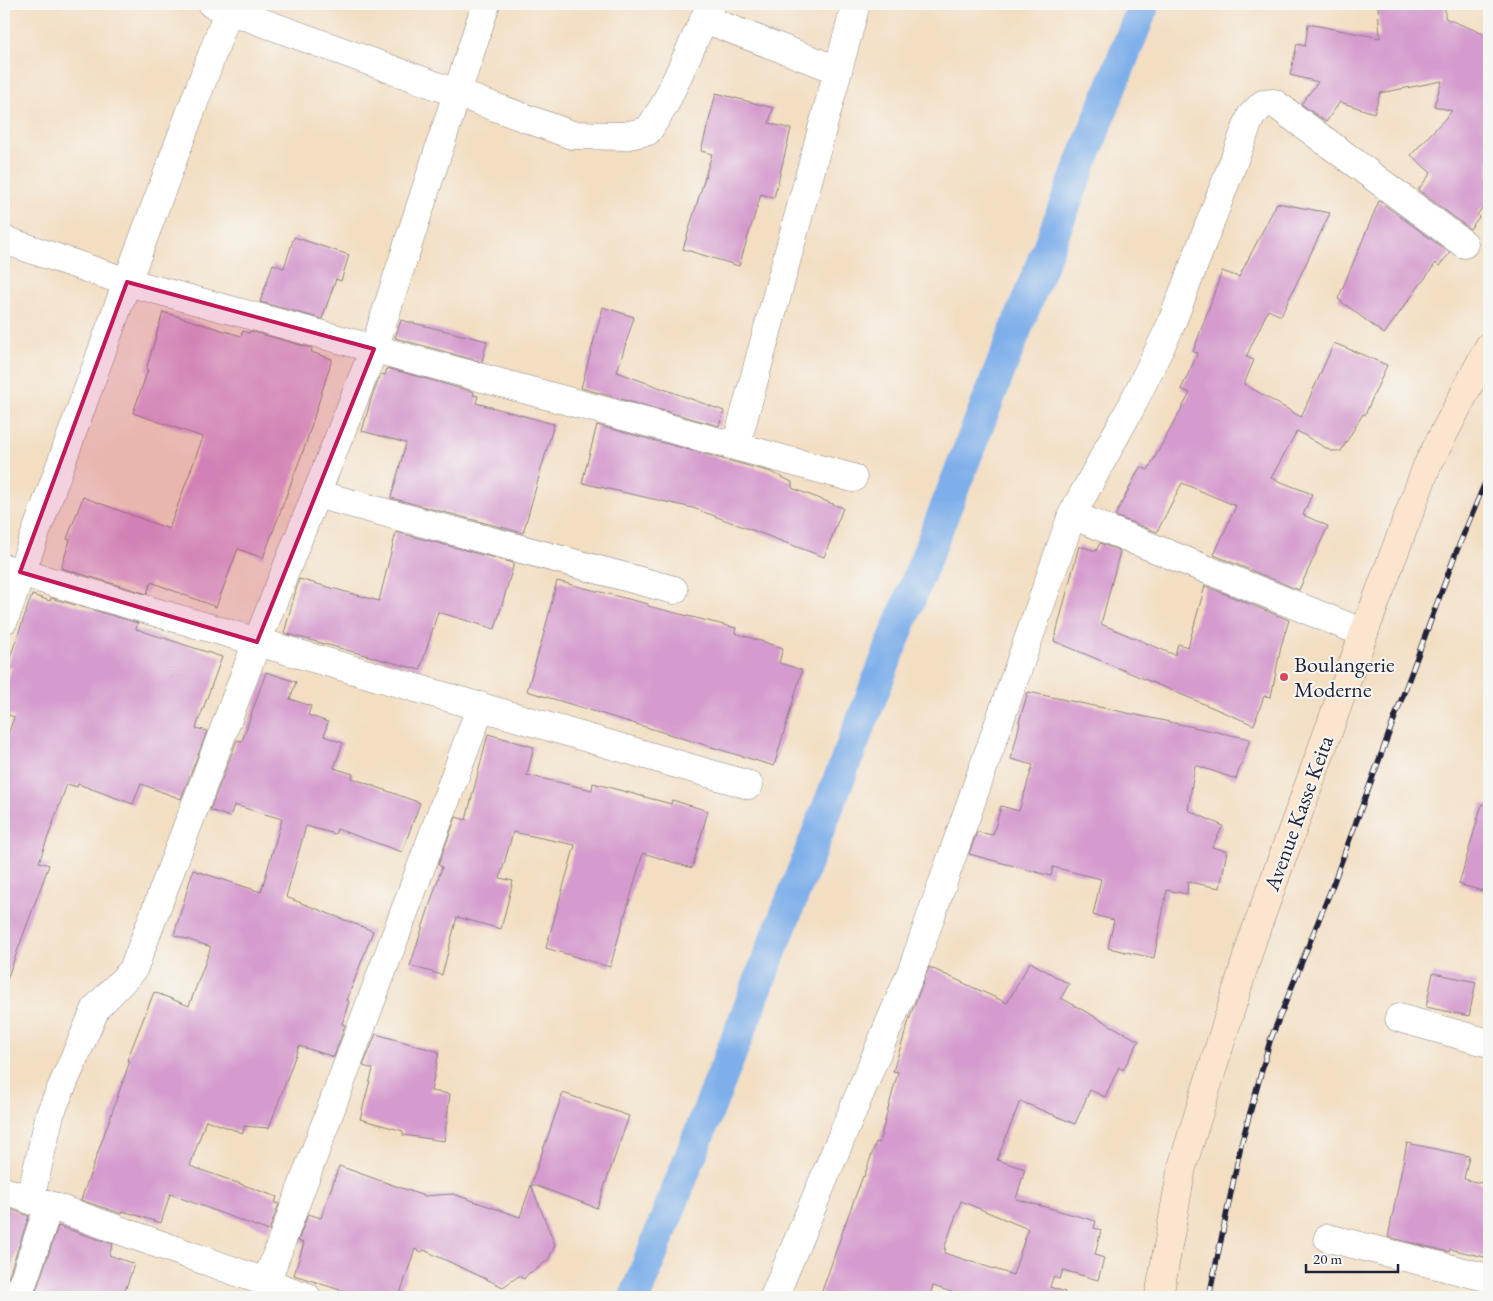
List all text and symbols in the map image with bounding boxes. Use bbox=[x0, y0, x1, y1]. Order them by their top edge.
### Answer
place label: Boulangerie Moderne bbox=[1294, 650, 1395, 704]
marker: Boulangerie Moderne bbox=[1278, 671, 1290, 683]
street label: Avenue Kasse Keita bbox=[1257, 731, 1340, 896]
scale bar bbox=[1306, 1241, 1398, 1273]
text: 20 m bbox=[1313, 1249, 1342, 1268]

